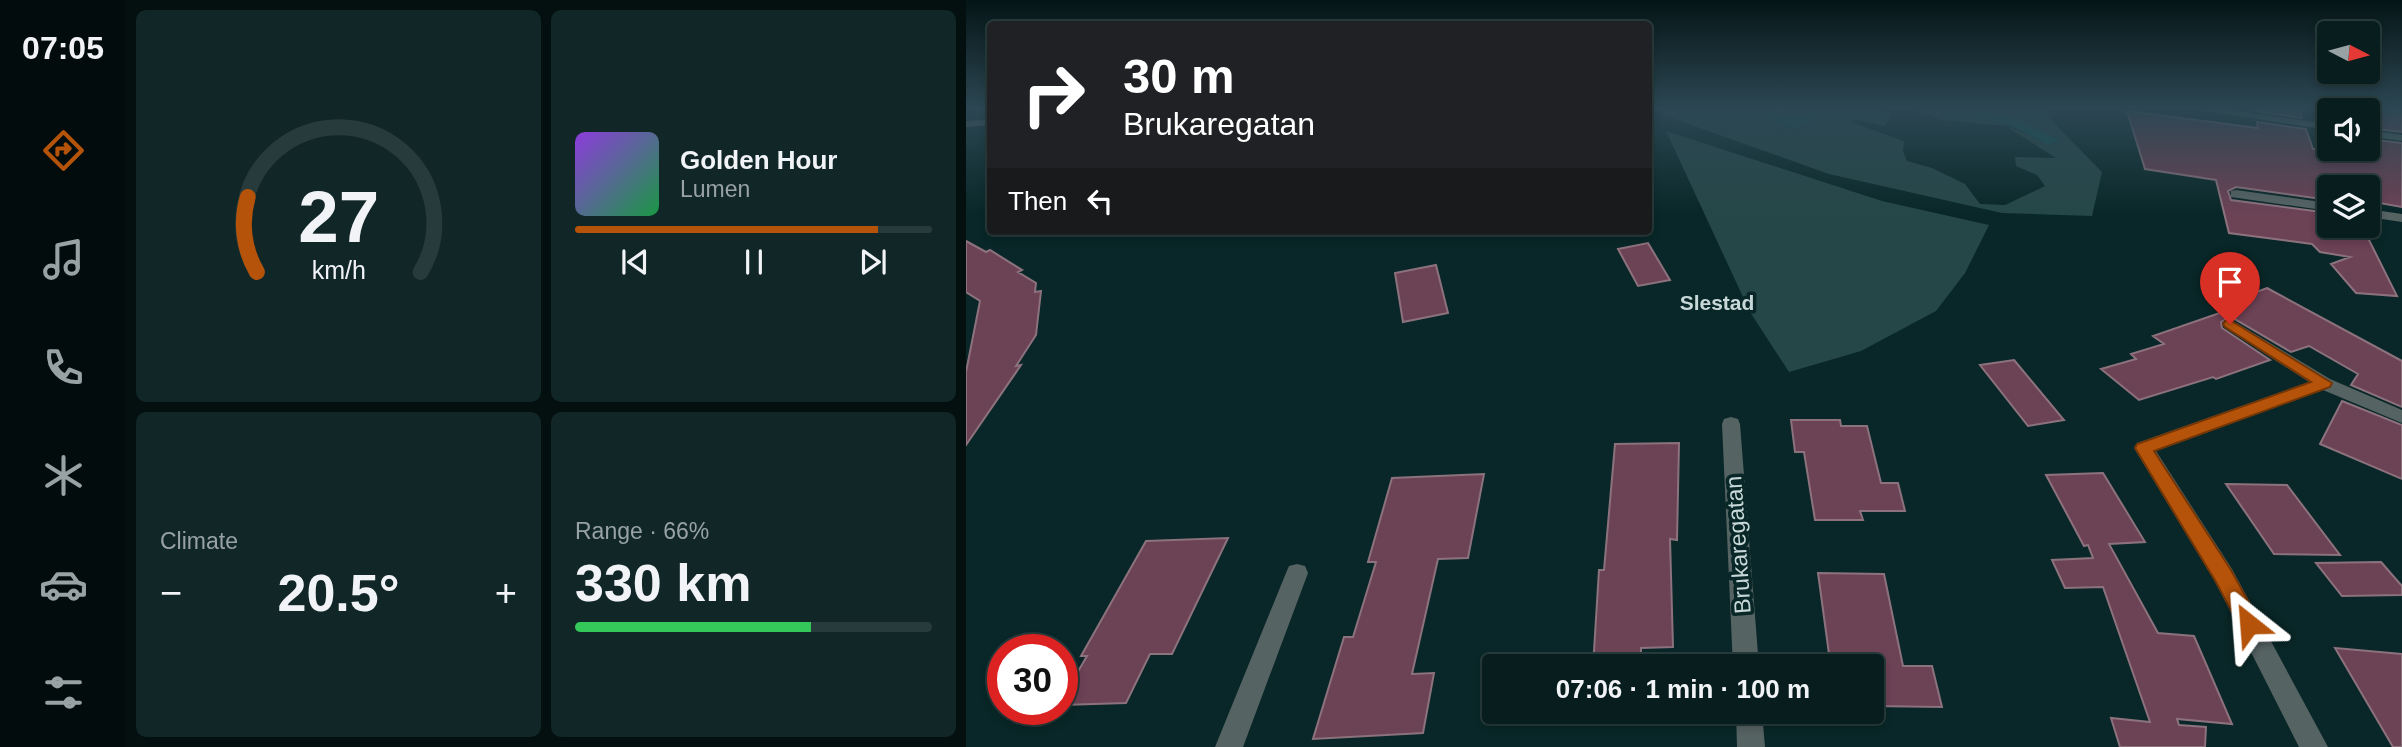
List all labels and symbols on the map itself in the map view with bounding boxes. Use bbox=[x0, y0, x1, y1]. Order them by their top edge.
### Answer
north arrow bbox=[2317, 21, 2380, 84]
pin bbox=[2200, 252, 2260, 324]
district label: Slestad bbox=[1680, 291, 1754, 314]
street label: Brukaregatan bbox=[1720, 475, 1756, 615]
position arrow bbox=[2212, 587, 2286, 661]
speed limit sign: 30 bbox=[987, 634, 1078, 725]

